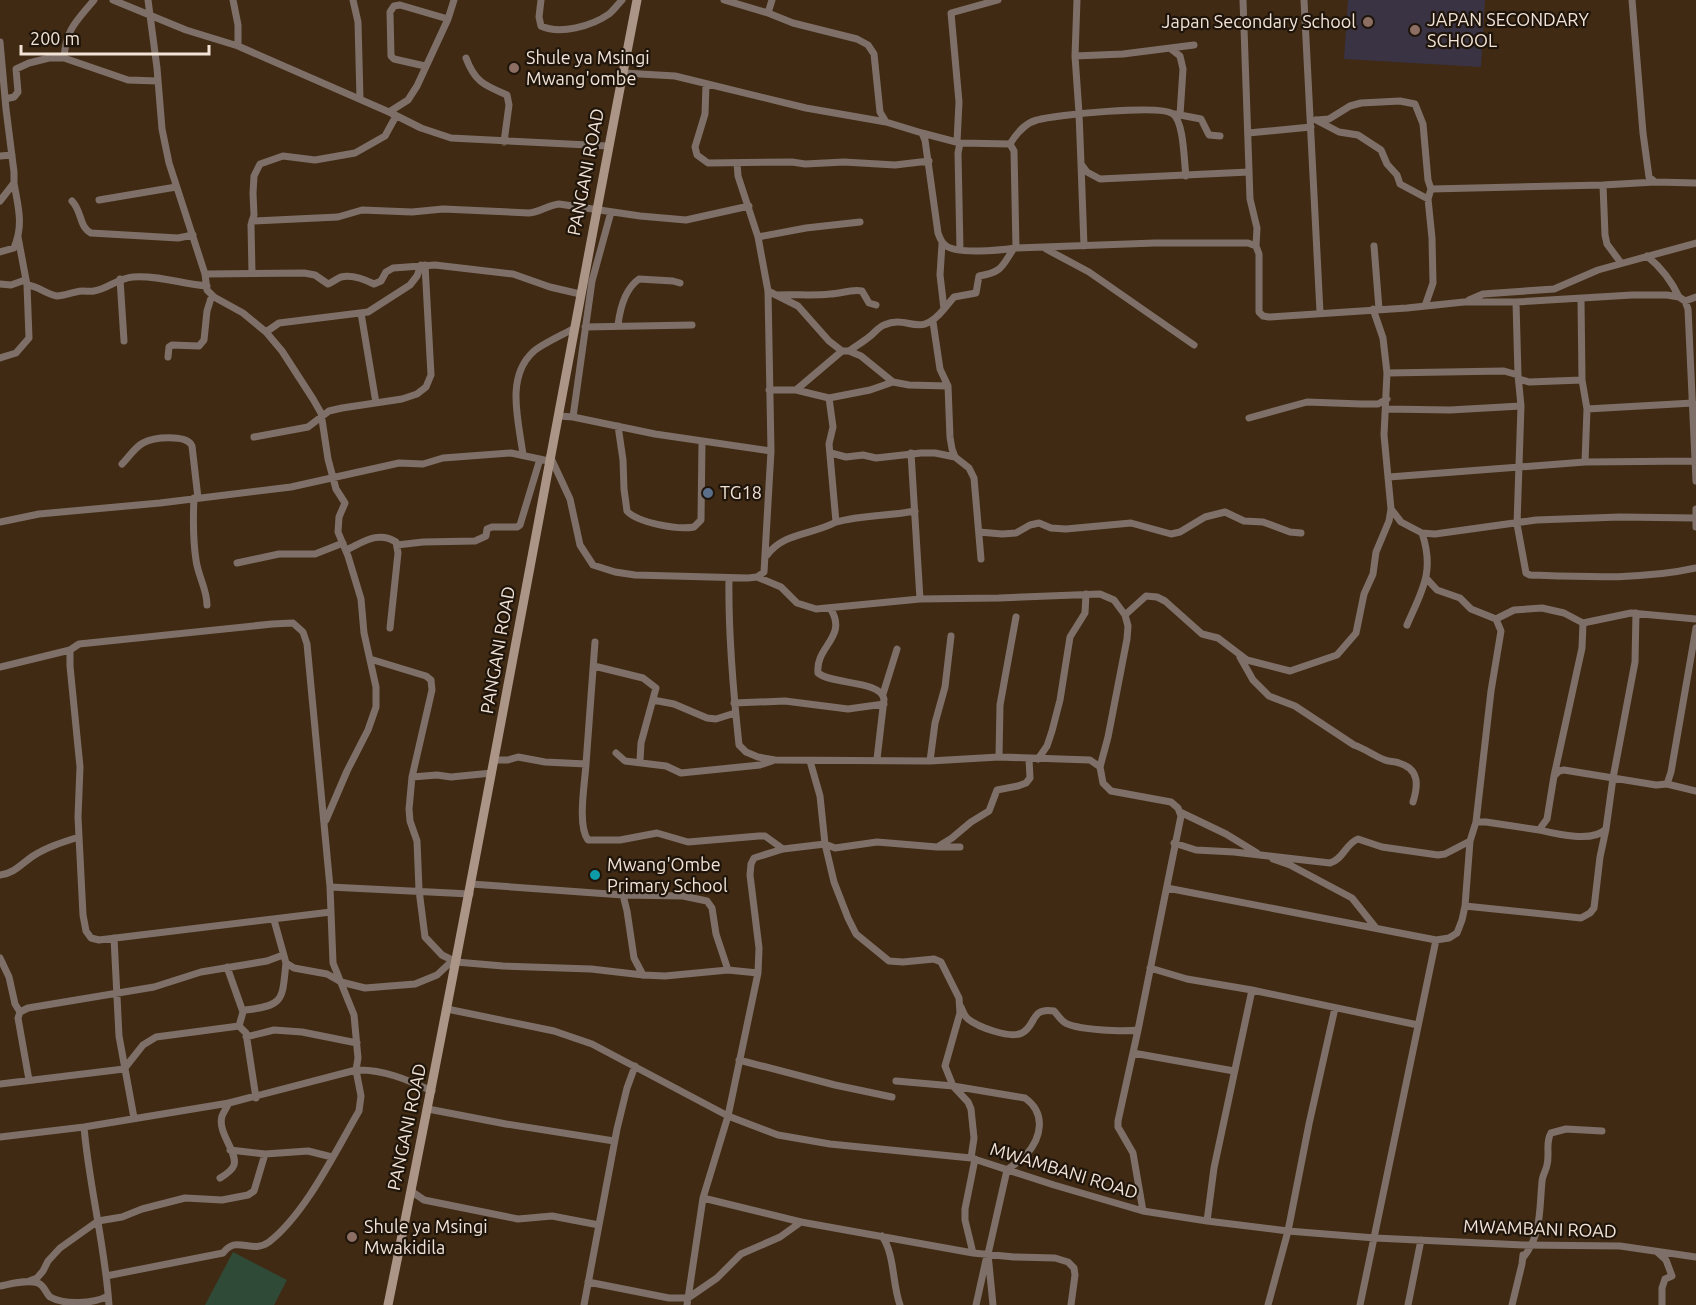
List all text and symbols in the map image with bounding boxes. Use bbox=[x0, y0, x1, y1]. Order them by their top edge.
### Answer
place label: JAPAN SECONDARY SCHOOL bbox=[1427, 9, 1589, 50]
place label: Japan Secondary School bbox=[1162, 11, 1356, 31]
marker: Japan Secondary School bbox=[1361, 15, 1375, 29]
scale bar bbox=[21, 18, 208, 56]
marker: JAPAN SECONDARY SCHOOL bbox=[1408, 23, 1422, 37]
text: 200 m bbox=[30, 28, 80, 48]
place label: Shule ya Msingi Mwang'ombe bbox=[526, 47, 650, 88]
marker: Shule ya Msingi Mwang'ombe bbox=[507, 61, 521, 75]
street label: PANGANI ROAD bbox=[563, 107, 607, 237]
place label: TG18 bbox=[720, 482, 762, 502]
marker: TG18 bbox=[701, 486, 715, 500]
street label: PANGANI ROAD bbox=[476, 584, 518, 715]
place label: Mwang'Ombe Primary School bbox=[607, 854, 728, 895]
marker: Mwang'Ombe Primary School bbox=[588, 868, 602, 882]
street label: PANGANI ROAD bbox=[383, 1062, 429, 1192]
street label: MWAMBANI ROAD bbox=[988, 1138, 1141, 1202]
street label: MWAMBANI ROAD bbox=[1463, 1215, 1617, 1241]
place label: Shule ya Msingi Mwakidila bbox=[364, 1216, 488, 1257]
marker: Shule ya Msingi Mwakidila bbox=[345, 1230, 359, 1244]

